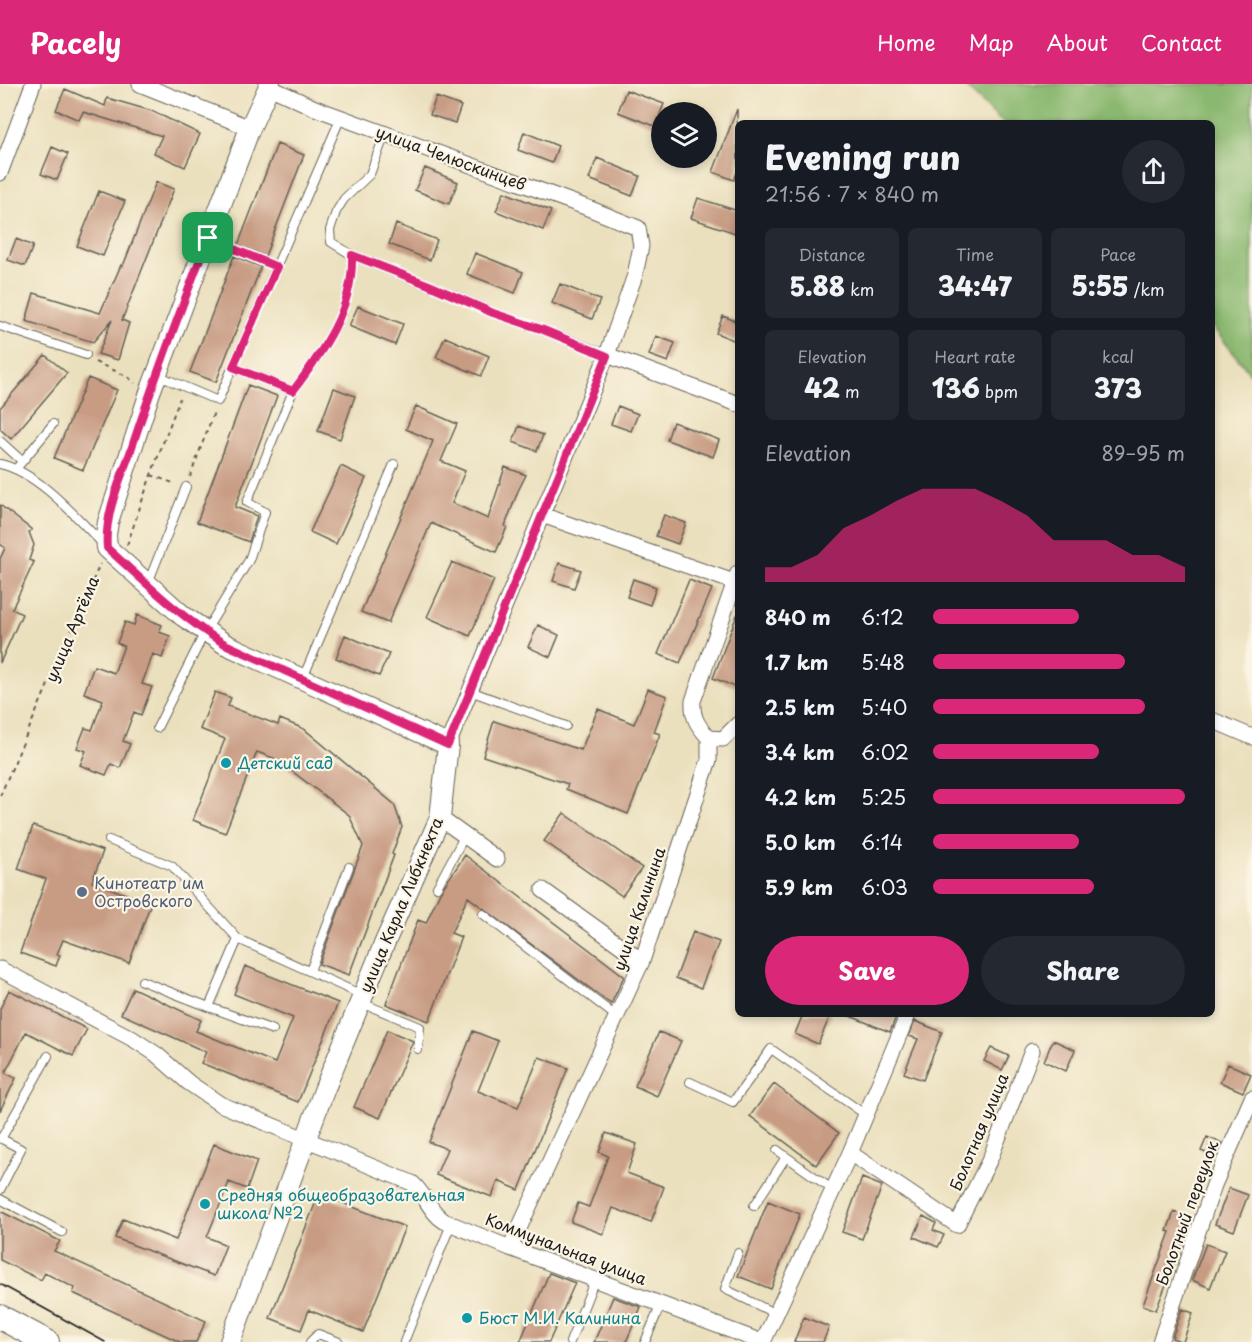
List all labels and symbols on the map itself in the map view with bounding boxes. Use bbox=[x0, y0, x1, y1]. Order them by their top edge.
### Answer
street label: улица Челюскинцев bbox=[373, 119, 530, 195]
pin bbox=[182, 212, 233, 263]
street label: улица Артёма bbox=[38, 572, 104, 685]
place label: Детский сад bbox=[237, 750, 333, 774]
marker: Детский сад bbox=[219, 756, 233, 770]
street label: улица Карла Либкнехта bbox=[352, 813, 448, 996]
street label: улица Калинина bbox=[606, 844, 670, 974]
place label: Кинотеатр им Островского bbox=[94, 870, 205, 912]
marker: Кинотеатр им Островского bbox=[75, 885, 89, 899]
street label: Болотная улица bbox=[942, 1069, 1014, 1194]
street label: Болотный переулок bbox=[1149, 1136, 1224, 1289]
place label: Средняя общеобразовательная школа №2 bbox=[217, 1182, 465, 1224]
marker: Средняя общеобразовательная школа №2 bbox=[198, 1197, 212, 1211]
street label: Коммунальная улица bbox=[482, 1206, 651, 1290]
place label: Бюст М.И. Калинина bbox=[479, 1305, 641, 1329]
marker: Бюст М.И. Калинина bbox=[460, 1311, 474, 1325]

